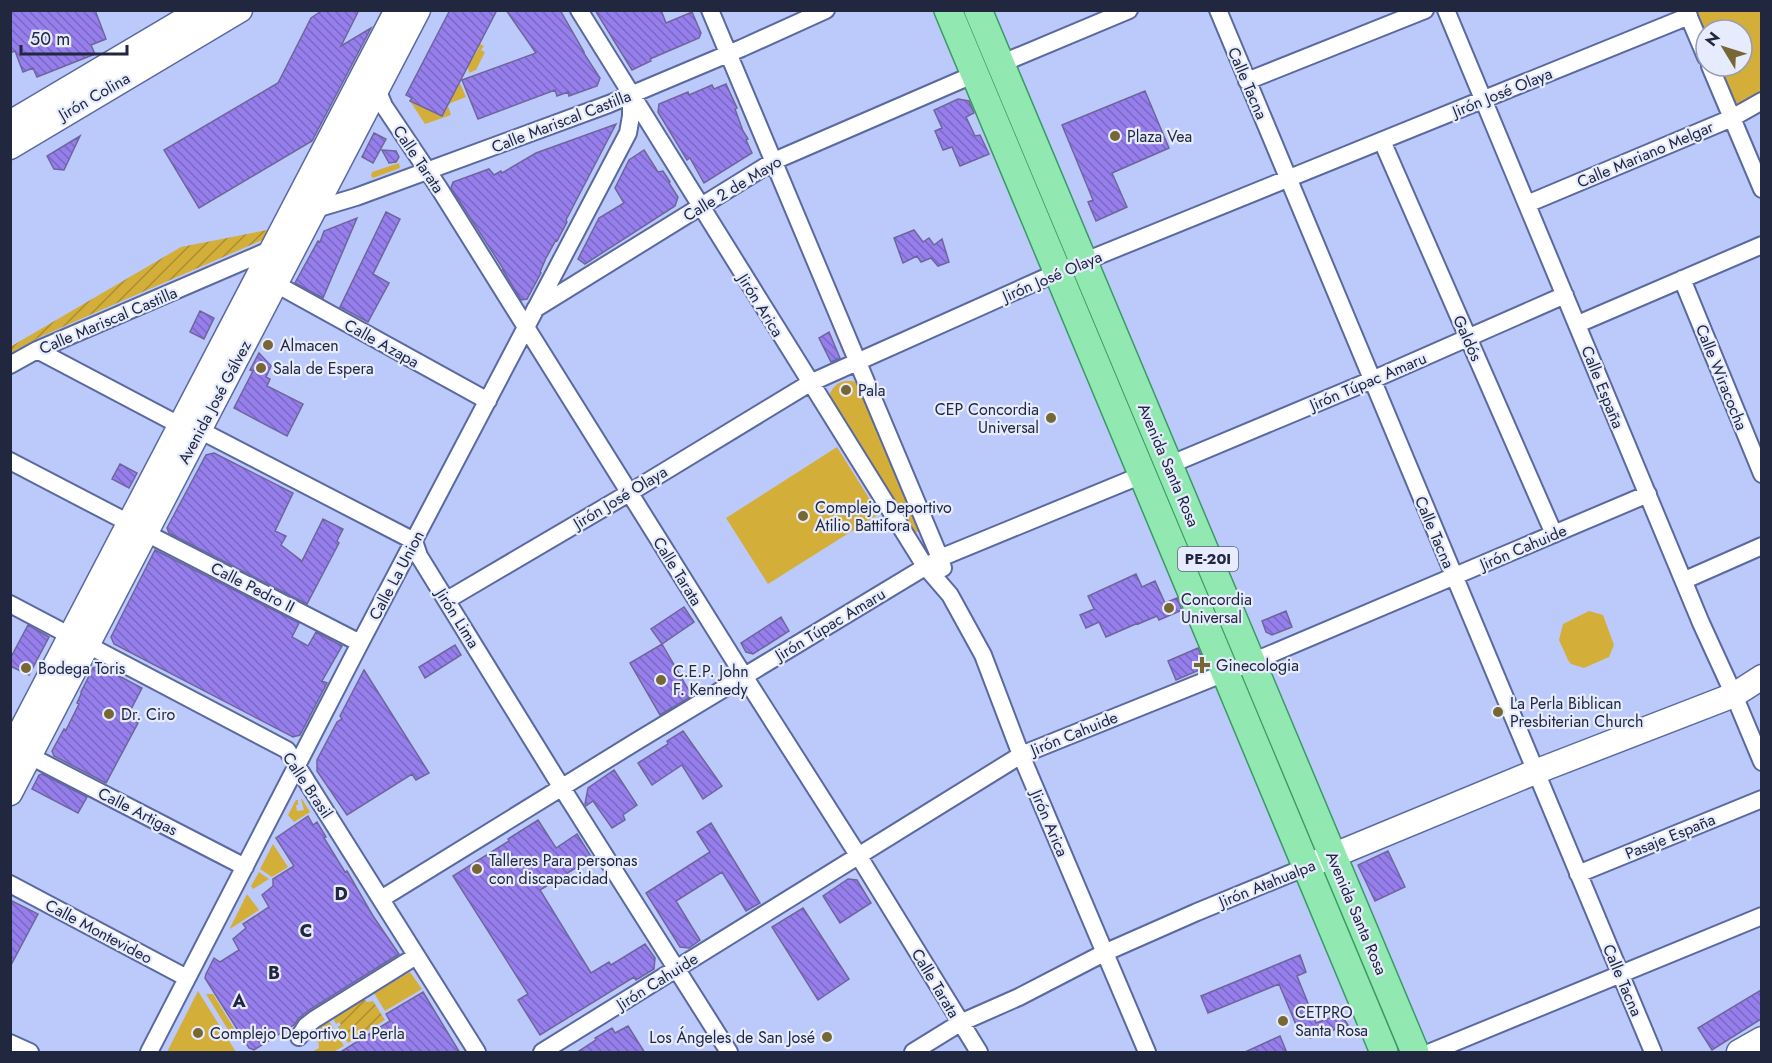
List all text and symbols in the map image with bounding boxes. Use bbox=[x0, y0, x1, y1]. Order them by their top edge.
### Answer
scale bar bbox=[21, 18, 128, 56]
north arrow bbox=[1694, 18, 1754, 78]
text: 50 m bbox=[30, 26, 70, 52]
text: N bbox=[1700, 27, 1726, 51]
street label: Calle Tacna bbox=[1222, 44, 1273, 123]
street label: Jirón José Olaya bbox=[1447, 62, 1556, 124]
street label: Jirón Colina bbox=[53, 67, 134, 127]
street label: Calle Mariscal Castilla bbox=[488, 84, 634, 159]
street label: Calle Mariano Melgar bbox=[1573, 115, 1717, 194]
street label: Calle Tarata bbox=[387, 121, 450, 198]
place label: Plaza Vea bbox=[1127, 125, 1192, 148]
marker: Plaza Vea bbox=[1108, 129, 1122, 143]
street label: Calle 2 de Mayo bbox=[679, 150, 786, 227]
street label: Jirón José Olaya bbox=[997, 245, 1105, 309]
street label: Jirón Arica bbox=[731, 267, 789, 341]
street label: Calle Mariscal Castilla bbox=[36, 281, 181, 360]
street label: Galdós bbox=[1447, 312, 1488, 365]
street label: Calle Azapa bbox=[340, 313, 423, 373]
street label: Calle Wiracocha bbox=[1690, 321, 1753, 434]
place label: Almacen bbox=[280, 334, 339, 357]
street label: Avenida José Gálvez bbox=[172, 336, 257, 468]
marker: Almacen bbox=[261, 338, 275, 352]
street label: Calle España bbox=[1576, 342, 1630, 432]
street label: Jirón Túpac Amaru bbox=[1304, 346, 1430, 417]
place label: Sala de Espera bbox=[273, 357, 374, 380]
marker: Sala de Espera bbox=[254, 361, 268, 375]
place label: Pala bbox=[858, 379, 885, 402]
marker: Pala bbox=[839, 383, 853, 397]
place label: CEP Concordia Universal bbox=[935, 398, 1039, 439]
street label: Avenida Santa Rosa bbox=[1132, 400, 1205, 530]
marker: CEP Concordia Universal bbox=[1044, 411, 1058, 425]
street label: Jirón José Olaya bbox=[567, 460, 672, 536]
street label: Calle Tacna bbox=[1409, 493, 1460, 572]
place label: Complejo Deportivo Atilio Battifora bbox=[815, 496, 952, 537]
marker: Complejo Deportivo Atilio Battifora bbox=[796, 509, 810, 523]
street label: Jirón Cahuide bbox=[1474, 519, 1570, 577]
street label: Calle La Union bbox=[363, 526, 430, 624]
street label: Calle Tarata bbox=[647, 532, 708, 610]
road number: PE-20I bbox=[1178, 547, 1238, 571]
street label: Calle Pedro II bbox=[207, 556, 299, 618]
street label: Jirón Lima bbox=[429, 582, 485, 653]
street label: Jirón Túpac Amaru bbox=[769, 582, 890, 667]
place label: Concordia Universal bbox=[1181, 588, 1252, 629]
marker: Concordia Universal bbox=[1162, 601, 1176, 615]
place label: Ginecologia bbox=[1216, 654, 1299, 677]
marker: Ginecologia bbox=[1193, 656, 1211, 674]
place label: Bodega Toris bbox=[38, 657, 125, 680]
place label: C.E.P. John F. Kennedy bbox=[673, 660, 749, 701]
marker: Bodega Toris bbox=[19, 661, 33, 675]
marker: C.E.P. John F. Kennedy bbox=[654, 673, 668, 687]
place label: La Perla Biblican Presbiterian Church bbox=[1510, 692, 1643, 733]
place label: Dr. Ciro bbox=[121, 703, 175, 726]
marker: La Perla Biblican Presbiterian Church bbox=[1491, 705, 1505, 719]
street label: Jirón Cahuide bbox=[1025, 706, 1121, 762]
marker: Dr. Ciro bbox=[102, 707, 116, 721]
street label: Calle Brasil bbox=[277, 748, 338, 823]
street label: Calle Artigas bbox=[94, 782, 181, 841]
street label: Jirón Arica bbox=[1024, 784, 1074, 860]
street label: Pasaje España bbox=[1622, 808, 1719, 865]
street label: Avenida Santa Rosa bbox=[1320, 848, 1393, 978]
place label: Talleres Para personas con discapacidad bbox=[489, 849, 637, 890]
street label: Jirón Atahualpa bbox=[1214, 854, 1319, 914]
marker: Talleres Para personas con discapacidad bbox=[470, 862, 484, 876]
district label: D bbox=[334, 881, 348, 907]
street label: Calle Montevideo bbox=[41, 894, 157, 969]
district label: C bbox=[300, 918, 312, 944]
street label: Calle Tacna bbox=[1597, 941, 1648, 1020]
street label: Calle Tarata bbox=[906, 944, 965, 1022]
street label: Jirón Cahuide bbox=[610, 947, 702, 1017]
district label: B bbox=[268, 960, 280, 986]
district label: A bbox=[231, 988, 246, 1014]
place label: CETPRO Santa Rosa bbox=[1295, 1001, 1368, 1042]
marker: CETPRO Santa Rosa bbox=[1276, 1014, 1290, 1028]
place label: Complejo Deportivo La Perla bbox=[210, 1022, 405, 1045]
marker: Complejo Deportivo La Perla bbox=[191, 1026, 205, 1040]
place label: Los Ángeles de San José bbox=[649, 1026, 815, 1049]
marker: Los Ángeles de San José bbox=[820, 1030, 834, 1044]

